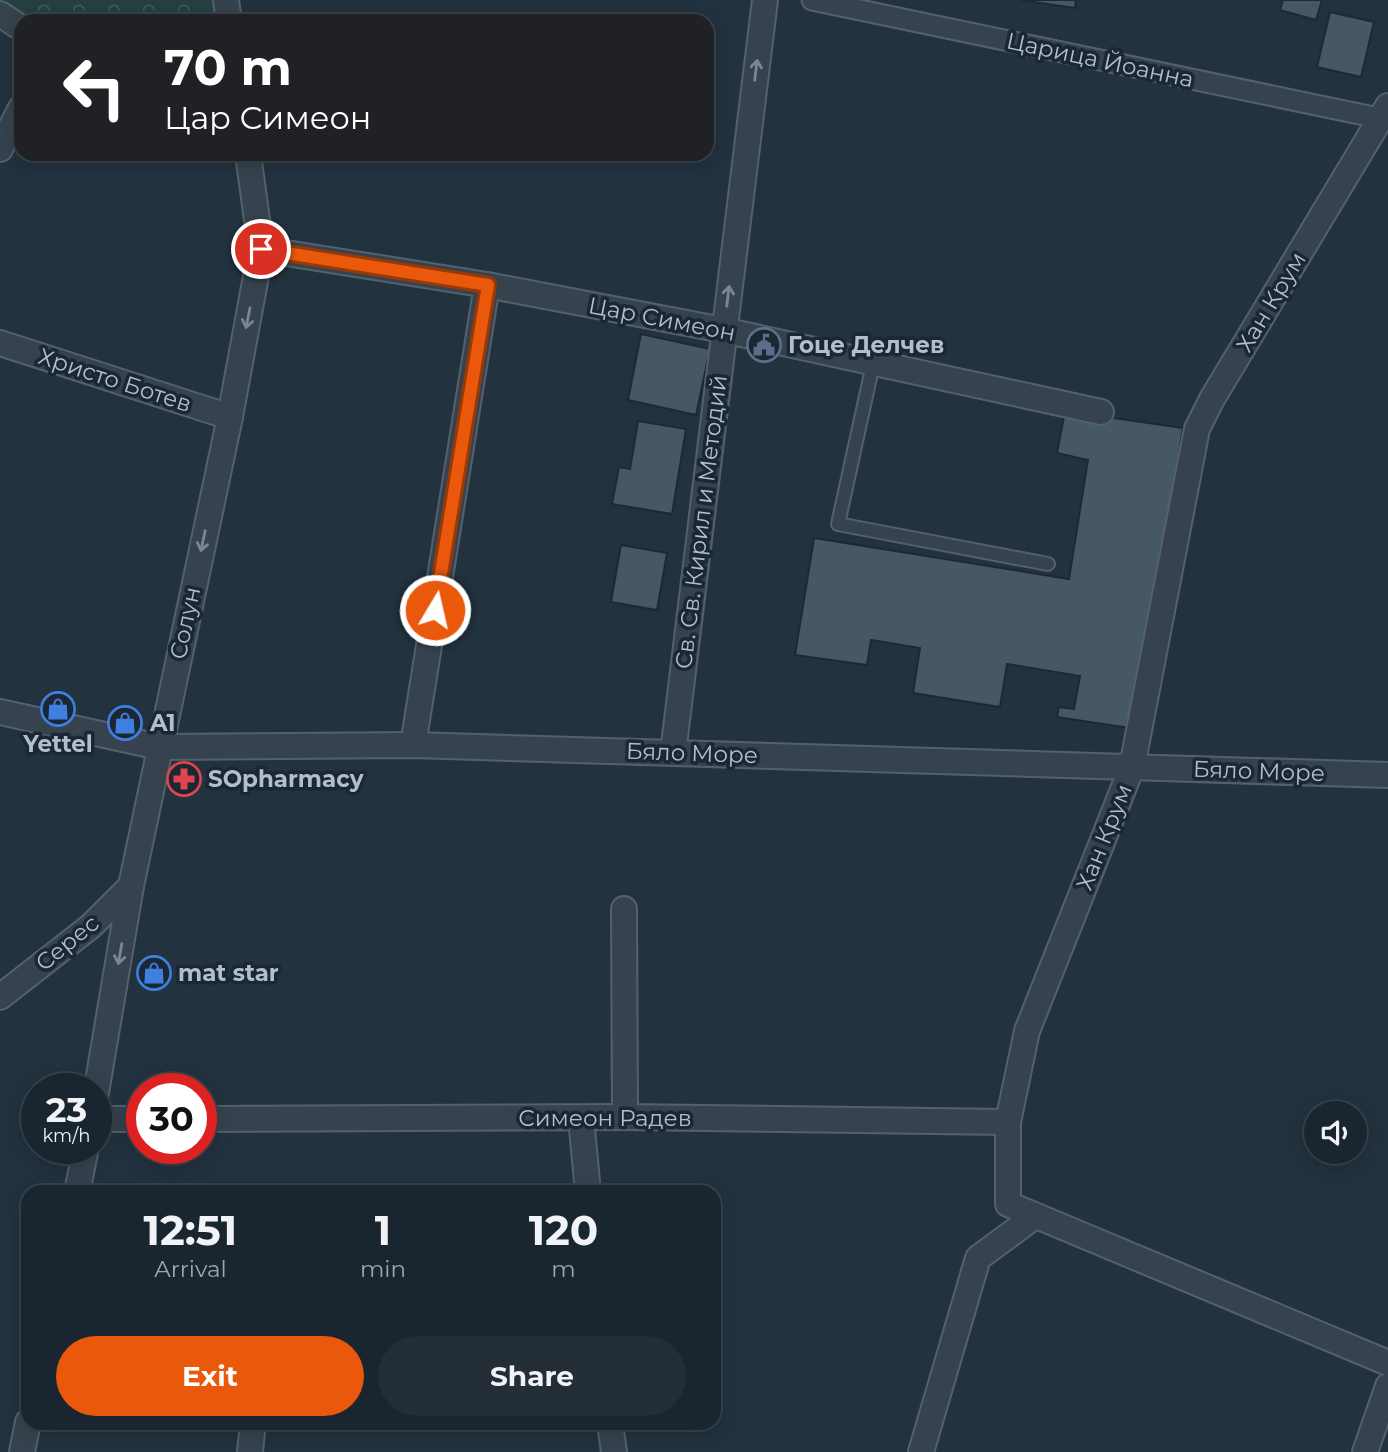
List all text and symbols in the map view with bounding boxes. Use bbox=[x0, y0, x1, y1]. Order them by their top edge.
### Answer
street label: Царица Йоанна bbox=[1004, 26, 1196, 94]
text: 70 m bbox=[164, 38, 292, 97]
icon: left bbox=[49, 42, 140, 133]
one-way arrow bbox=[750, 59, 763, 82]
text: Цар Симеон bbox=[164, 98, 371, 137]
pin bbox=[231, 219, 291, 279]
icon: arrive bbox=[242, 230, 280, 268]
street label: Хан Крум bbox=[1230, 247, 1312, 357]
one-way arrow bbox=[721, 285, 734, 307]
street label: Цар Симеон bbox=[586, 291, 738, 347]
one-way arrow bbox=[241, 306, 255, 329]
public building icon: Гоце Делчев bbox=[745, 326, 783, 364]
place label: Гоце Делчев bbox=[788, 331, 944, 359]
street label: Христо Ботев bbox=[35, 342, 195, 418]
street label: Св. Св. Кирил и Методий bbox=[669, 373, 733, 671]
one-way arrow bbox=[196, 529, 210, 552]
position arrow bbox=[398, 573, 472, 647]
street label: Солун bbox=[164, 584, 206, 662]
shop icon: Yettel bbox=[39, 690, 77, 728]
shop icon: A1 bbox=[106, 704, 144, 742]
place label: A1 bbox=[149, 709, 176, 737]
place label: Yettel bbox=[22, 730, 93, 758]
street label: Бяло Море bbox=[625, 737, 759, 769]
street label: Бяло Море bbox=[1192, 755, 1326, 787]
pharmacy icon: SOpharmacy bbox=[165, 760, 203, 798]
place label: SOpharmacy bbox=[208, 765, 364, 793]
street label: Хан Крум bbox=[1070, 780, 1138, 894]
street label: Серес bbox=[30, 909, 104, 977]
one-way arrow bbox=[113, 942, 126, 965]
shop icon: mat star bbox=[135, 954, 173, 992]
place label: mat star bbox=[178, 959, 279, 987]
speed limit sign: 30 bbox=[126, 1073, 217, 1164]
text: 23 bbox=[46, 1088, 87, 1131]
map controls bbox=[1304, 1101, 1367, 1164]
button: sound bbox=[1304, 1101, 1367, 1164]
street label: Симеон Радев bbox=[518, 1104, 692, 1132]
text: km/h bbox=[42, 1125, 91, 1147]
text: 12:51 bbox=[144, 1204, 237, 1256]
text: 1 bbox=[375, 1204, 391, 1256]
text: 120 bbox=[529, 1204, 598, 1256]
text: Arrival bbox=[154, 1255, 227, 1283]
text: min bbox=[360, 1255, 406, 1283]
text: m bbox=[551, 1255, 576, 1283]
button: Exit bbox=[56, 1336, 364, 1416]
button: Share bbox=[378, 1336, 686, 1416]

